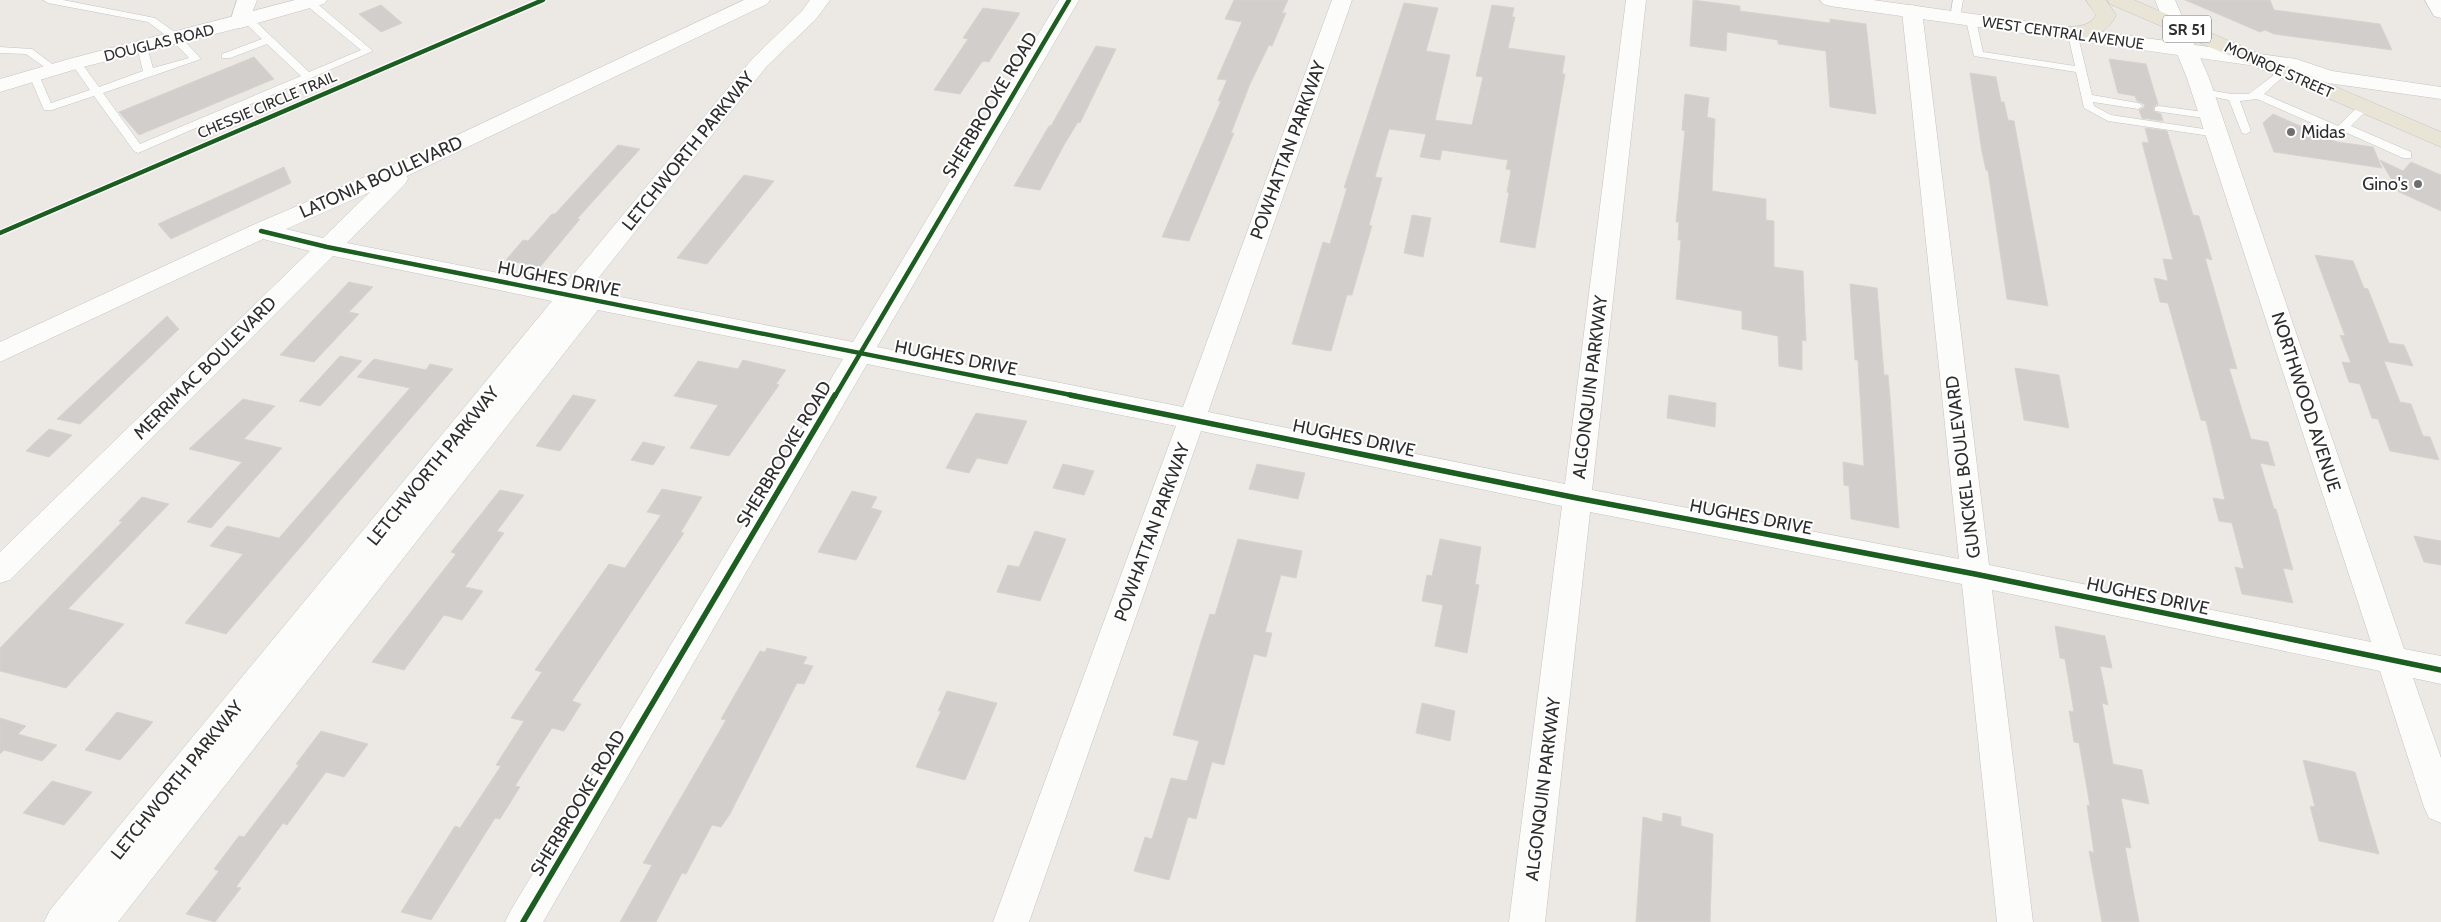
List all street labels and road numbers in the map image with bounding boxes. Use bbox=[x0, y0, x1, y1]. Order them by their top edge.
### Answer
street label: WEST CENTRAL AVENUE bbox=[1981, 13, 2145, 53]
road number: SR 51 bbox=[2163, 15, 2211, 42]
street label: DOUGLAS ROAD bbox=[102, 21, 216, 65]
street label: SHERBROOKE ROAD bbox=[938, 28, 1042, 182]
street label: MONROE STREET bbox=[2222, 38, 2336, 102]
street label: POWHATTAN PARKWAY bbox=[1245, 57, 1331, 242]
street label: CHESSIE CIRCLE TRAIL bbox=[195, 67, 340, 142]
street label: LETCHWORTH PARKWAY bbox=[617, 67, 759, 235]
street label: LATONIA BOULEVARD bbox=[296, 131, 466, 223]
street label: HUGHES DRIVE bbox=[496, 256, 622, 302]
street label: MERRIMAC BOULEVARD bbox=[129, 292, 281, 444]
street label: ALGONQUIN PARKWAY bbox=[1568, 293, 1612, 480]
street label: NORTHWOOD AVENUE bbox=[2266, 309, 2346, 495]
street label: HUGHES DRIVE bbox=[893, 335, 1019, 381]
street label: GUNCKEL BOULEVARD bbox=[1941, 374, 1985, 560]
street label: SHERBROOKE ROAD bbox=[732, 377, 836, 531]
street label: LETCHWORTH PARKWAY bbox=[362, 382, 504, 550]
street label: HUGHES DRIVE bbox=[1291, 414, 1417, 462]
street label: POWHATTAN PARKWAY bbox=[1109, 439, 1195, 624]
street label: HUGHES DRIVE bbox=[1688, 494, 1814, 540]
street label: HUGHES DRIVE bbox=[2085, 572, 2211, 620]
street label: ALGONQUIN PARKWAY bbox=[1521, 695, 1565, 882]
street label: LETCHWORTH PARKWAY bbox=[106, 696, 248, 864]
street label: SHERBROOKE ROAD bbox=[526, 726, 630, 880]

